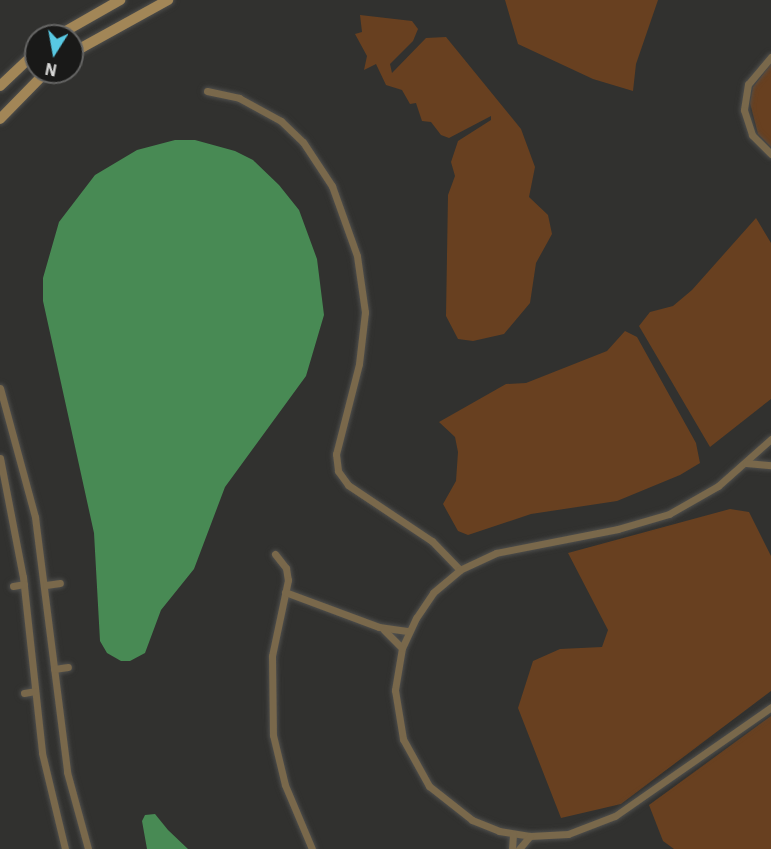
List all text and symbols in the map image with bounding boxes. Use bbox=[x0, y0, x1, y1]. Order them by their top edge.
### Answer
north arrow bbox=[24, 24, 84, 84]
text: N bbox=[43, 59, 59, 81]

